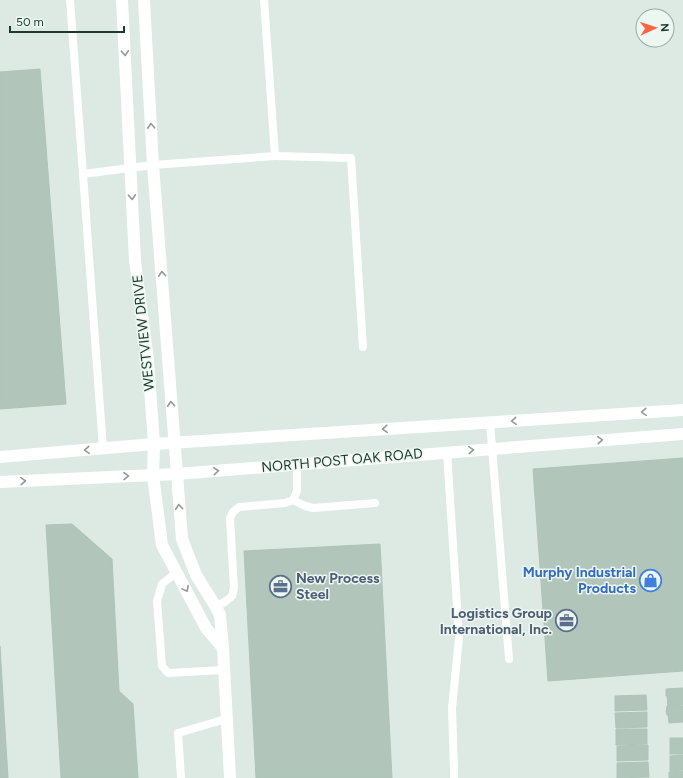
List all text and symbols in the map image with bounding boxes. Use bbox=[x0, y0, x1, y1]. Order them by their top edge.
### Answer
scale bar bbox=[10, 8, 124, 34]
north arrow bbox=[635, 8, 675, 48]
text: 50 m bbox=[16, 15, 44, 29]
text: N bbox=[658, 23, 671, 32]
one-way arrow bbox=[121, 50, 129, 56]
one-way arrow bbox=[147, 123, 156, 129]
one-way arrow bbox=[128, 194, 136, 200]
one-way arrow bbox=[157, 271, 166, 277]
street label: WESTVIEW DRIVE bbox=[129, 274, 158, 392]
one-way arrow bbox=[167, 401, 176, 407]
one-way arrow bbox=[641, 408, 647, 417]
one-way arrow bbox=[511, 416, 517, 425]
one-way arrow bbox=[382, 425, 388, 434]
one-way arrow bbox=[597, 435, 603, 444]
one-way arrow bbox=[84, 445, 90, 454]
street label: NORTH POST OAK ROAD bbox=[261, 445, 423, 476]
one-way arrow bbox=[468, 445, 474, 454]
one-way arrow bbox=[213, 466, 219, 475]
one-way arrow bbox=[123, 472, 129, 480]
one-way arrow bbox=[20, 476, 26, 485]
one-way arrow bbox=[175, 504, 184, 510]
place label: Murphy Industrial Products bbox=[523, 564, 636, 597]
shop icon: Murphy Industrial Products bbox=[638, 567, 664, 593]
place label: New Process Steel bbox=[296, 570, 380, 603]
office icon: New Process Steel bbox=[267, 573, 293, 599]
one-way arrow bbox=[181, 585, 188, 592]
place label: Logistics Group International, Inc. bbox=[440, 605, 552, 638]
office icon: Logistics Group International, Inc. bbox=[554, 608, 580, 634]

